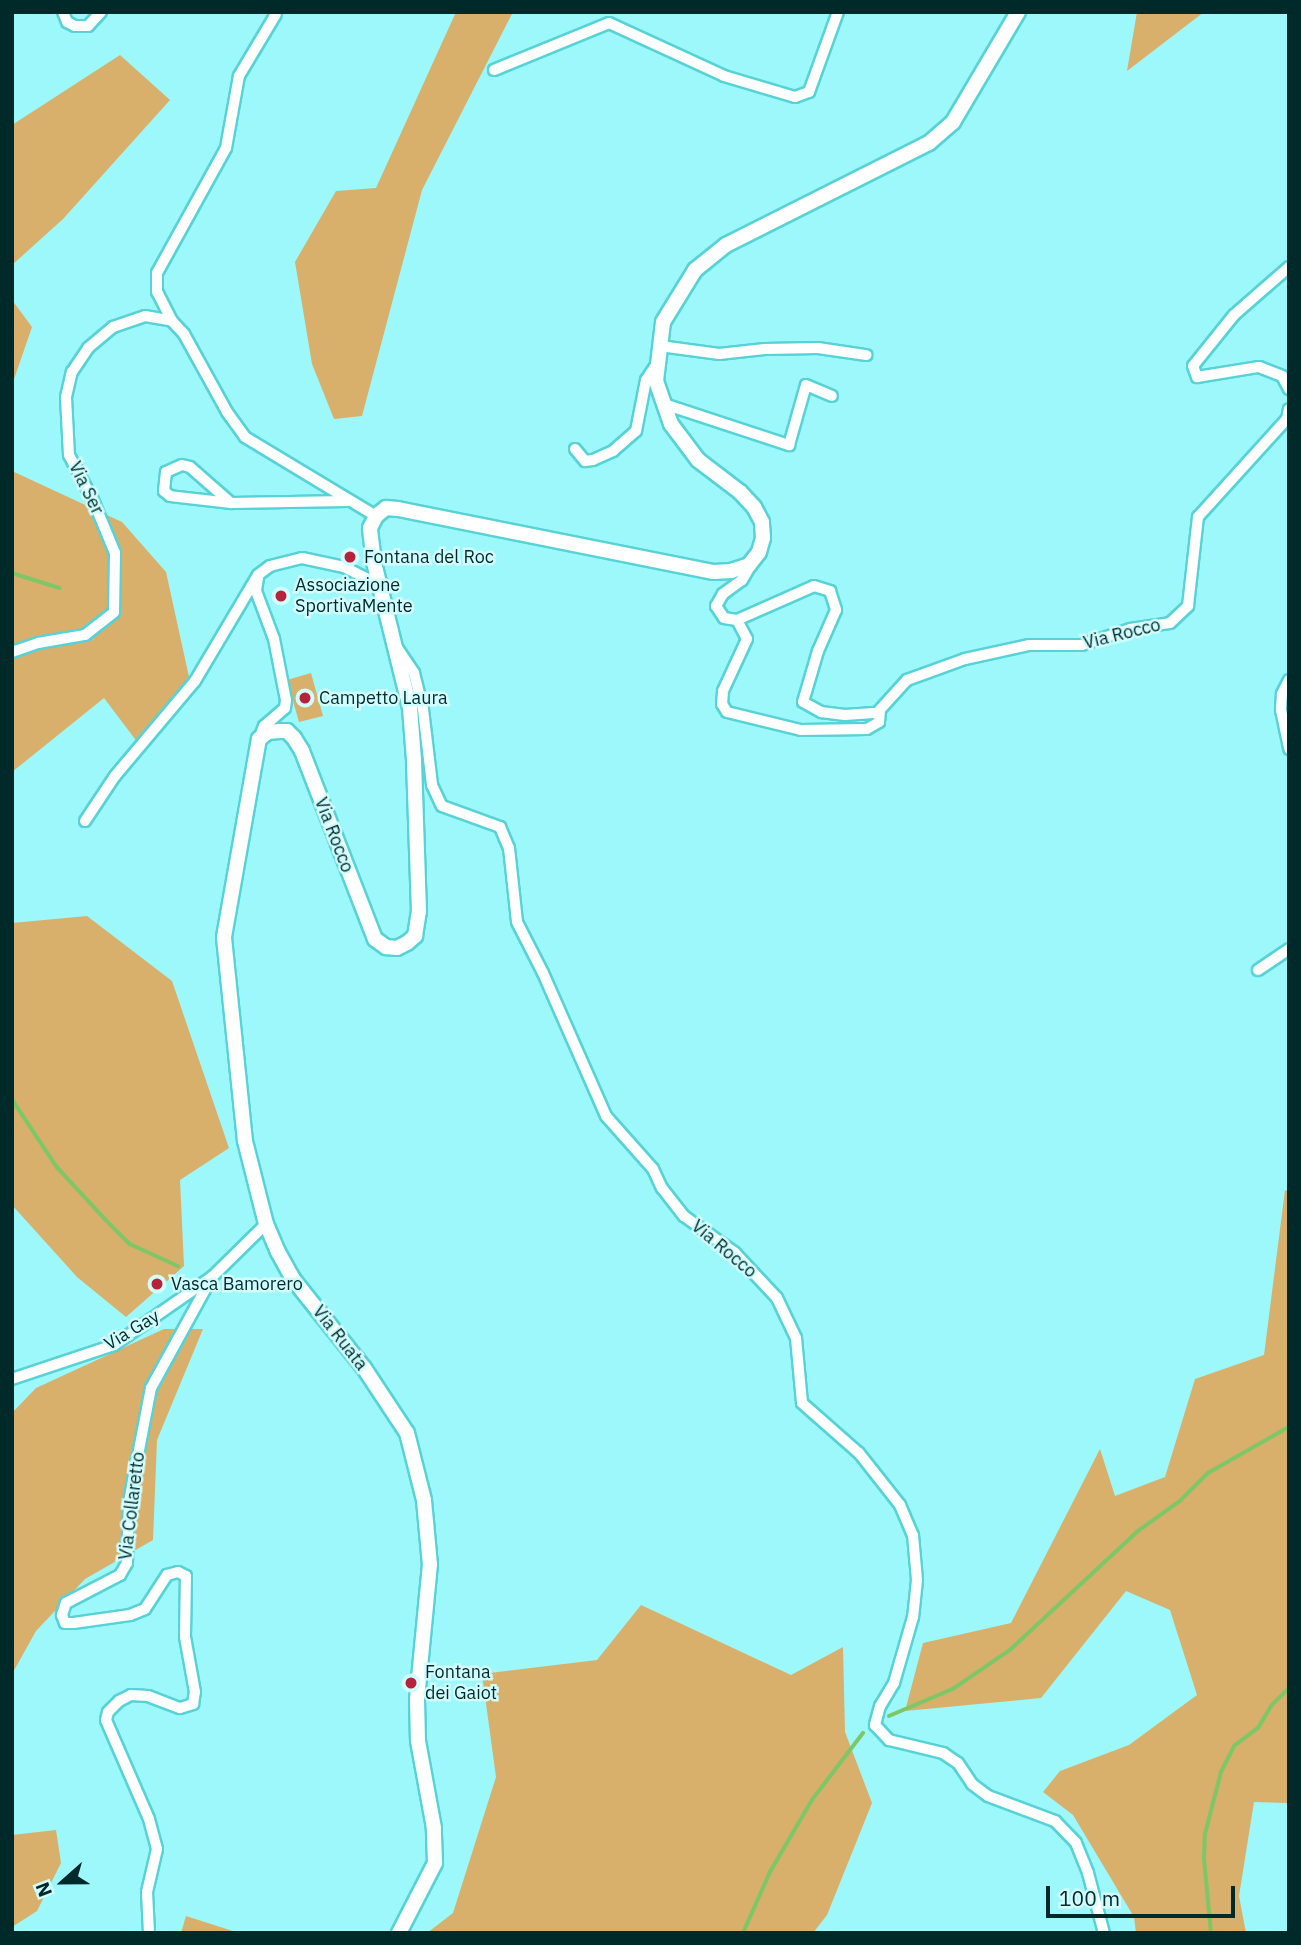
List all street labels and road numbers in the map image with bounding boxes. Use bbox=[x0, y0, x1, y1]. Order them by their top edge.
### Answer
street label: Via Ser bbox=[64, 458, 108, 518]
street label: Via Rocco bbox=[1081, 614, 1163, 654]
street label: Via Rocco bbox=[310, 794, 358, 876]
street label: Via Rocco bbox=[687, 1215, 761, 1283]
street label: Via Ruata bbox=[308, 1301, 372, 1375]
street label: Via Gay bbox=[101, 1305, 163, 1355]
street label: Via Collaretto bbox=[115, 1451, 149, 1561]

